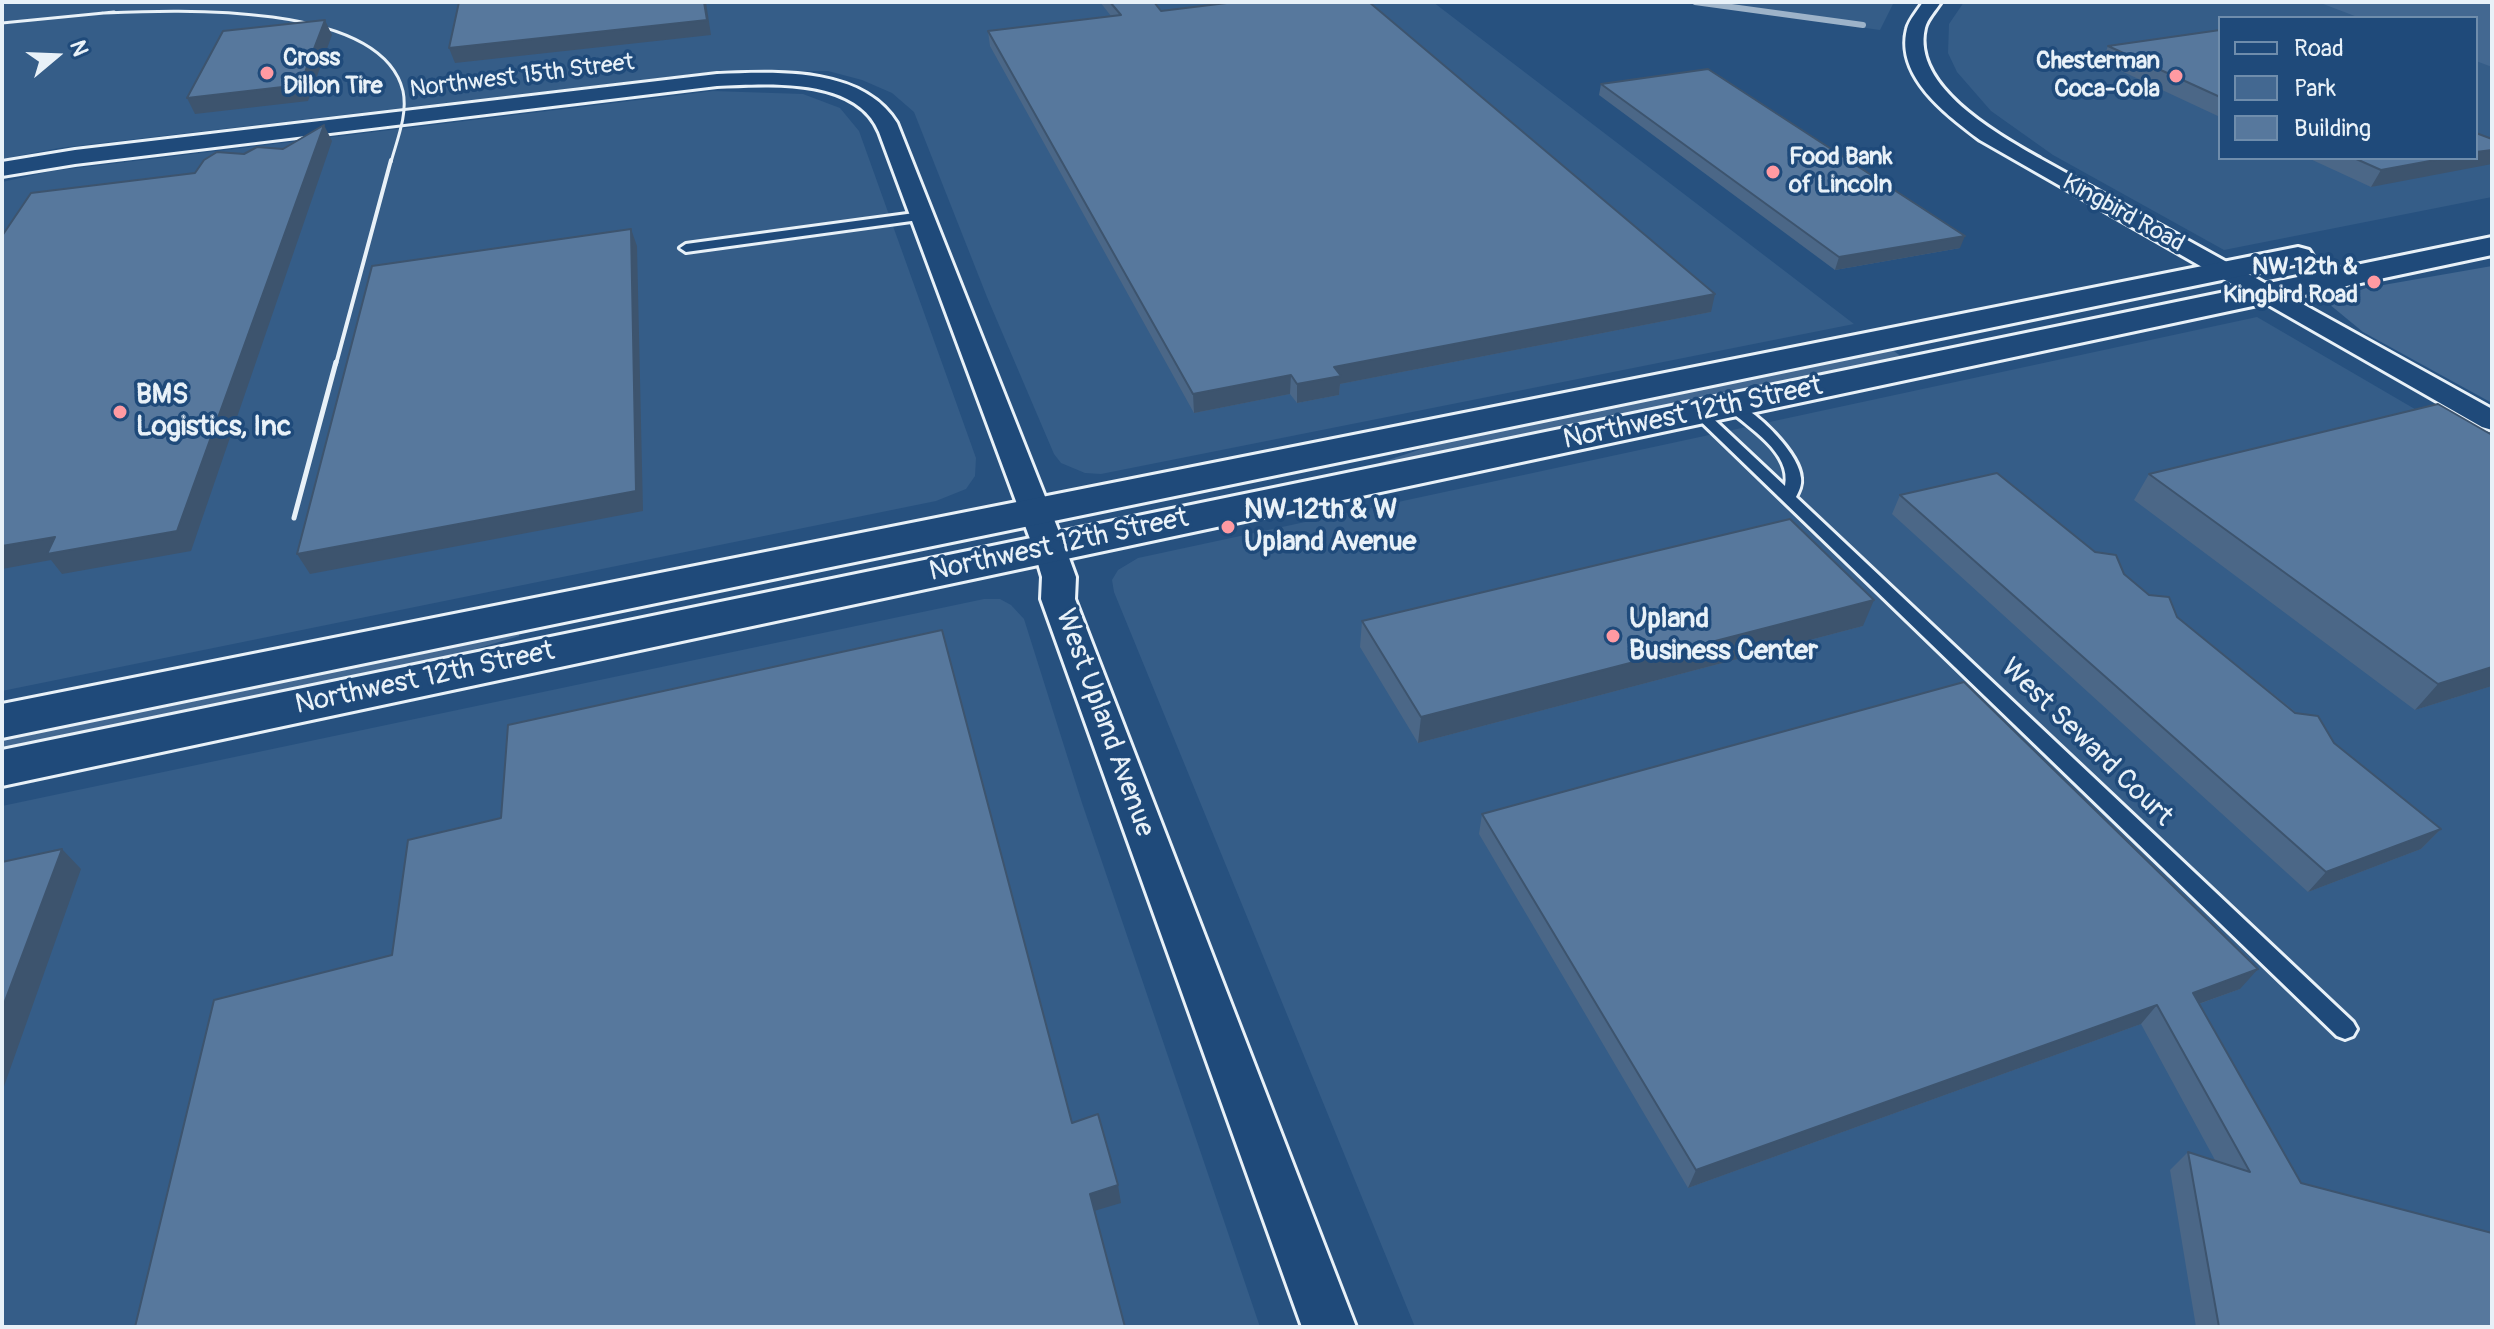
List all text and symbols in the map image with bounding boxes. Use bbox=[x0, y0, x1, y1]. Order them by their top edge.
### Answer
north arrow bbox=[16, 16, 96, 96]
legend bbox=[2218, 16, 2478, 160]
text: Road bbox=[2294, 34, 2344, 63]
text: N bbox=[63, 37, 94, 60]
place label: Cross Dillon Tire bbox=[283, 45, 383, 101]
place label: Chesterman Coca-Cola bbox=[2036, 48, 2160, 104]
street label: Northwest 15th Street bbox=[408, 49, 636, 105]
marker: Cross Dillon Tire bbox=[258, 64, 276, 82]
marker: Chesterman Coca-Cola bbox=[2167, 67, 2185, 85]
text: Park bbox=[2294, 74, 2336, 103]
text: Building bbox=[2294, 114, 2371, 143]
place label: Food Bank of Lincoln bbox=[1789, 144, 1893, 200]
marker: Food Bank of Lincoln bbox=[1764, 163, 1782, 181]
street label: Kingbird Road bbox=[2057, 169, 2189, 259]
place label: NW 12th & Kingbird Road bbox=[2223, 254, 2358, 310]
marker: NW 12th & Kingbird Road bbox=[2365, 273, 2383, 291]
street label: Northwest 12th Street bbox=[1560, 370, 1826, 458]
place label: BMS Logistics, Inc bbox=[136, 379, 291, 445]
marker: BMS Logistics, Inc bbox=[111, 403, 129, 421]
place label: NW 12th & W Upland Avenue bbox=[1244, 494, 1416, 560]
street label: Northwest 12th Street bbox=[926, 502, 1192, 590]
marker: NW 12th & W Upland Avenue bbox=[1219, 518, 1237, 536]
place label: Upland Business Center bbox=[1629, 603, 1818, 669]
street label: West Upland Avenue bbox=[1047, 605, 1161, 841]
marker: Upland Business Center bbox=[1604, 627, 1622, 645]
street label: Northwest 12th Street bbox=[292, 635, 558, 723]
street label: West Seward Court bbox=[1993, 652, 2179, 834]

